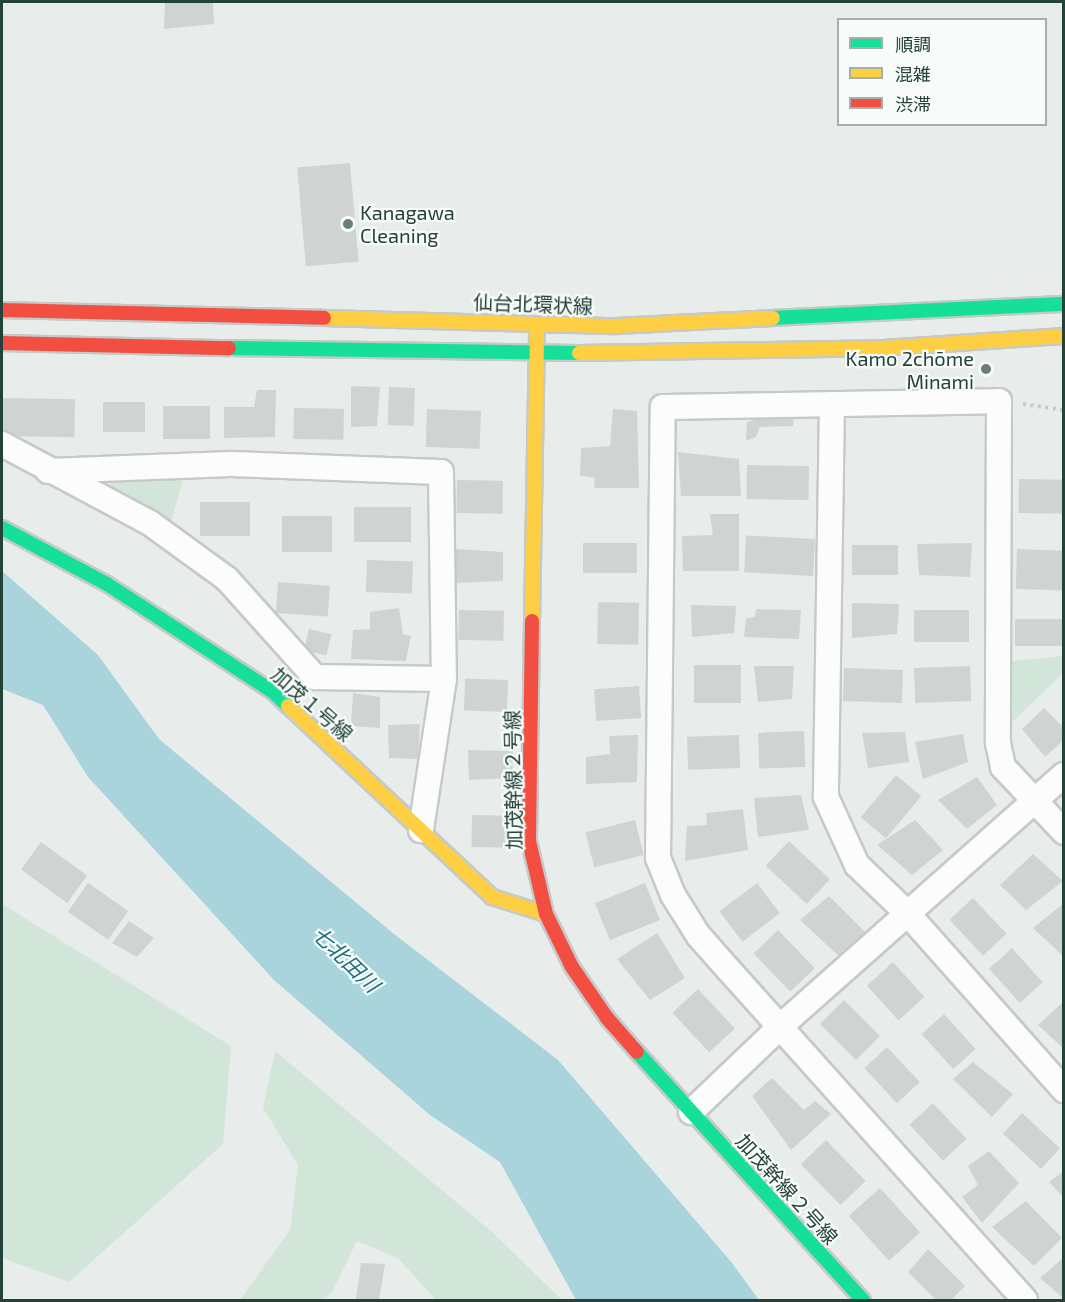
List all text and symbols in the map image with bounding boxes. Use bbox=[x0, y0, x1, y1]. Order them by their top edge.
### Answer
legend bbox=[837, 18, 1047, 126]
text: 順調 bbox=[895, 33, 931, 55]
text: 混雑 bbox=[895, 63, 931, 85]
text: 渋滞 bbox=[895, 93, 931, 115]
place label: Kanagawa Cleaning bbox=[360, 201, 455, 248]
marker: Kanagawa Cleaning bbox=[341, 217, 355, 231]
street label: 仙台北環状線 bbox=[473, 290, 593, 318]
place label: Kamo 2chōme Minami bbox=[846, 346, 974, 393]
marker: Kamo 2chōme Minami bbox=[979, 362, 993, 376]
street label: 加茂１号線 bbox=[266, 662, 358, 746]
street label: 加茂幹線２号線 bbox=[500, 710, 526, 850]
water label: 七北田川 bbox=[307, 921, 385, 997]
street label: 加茂幹線２号線 bbox=[731, 1129, 843, 1249]

